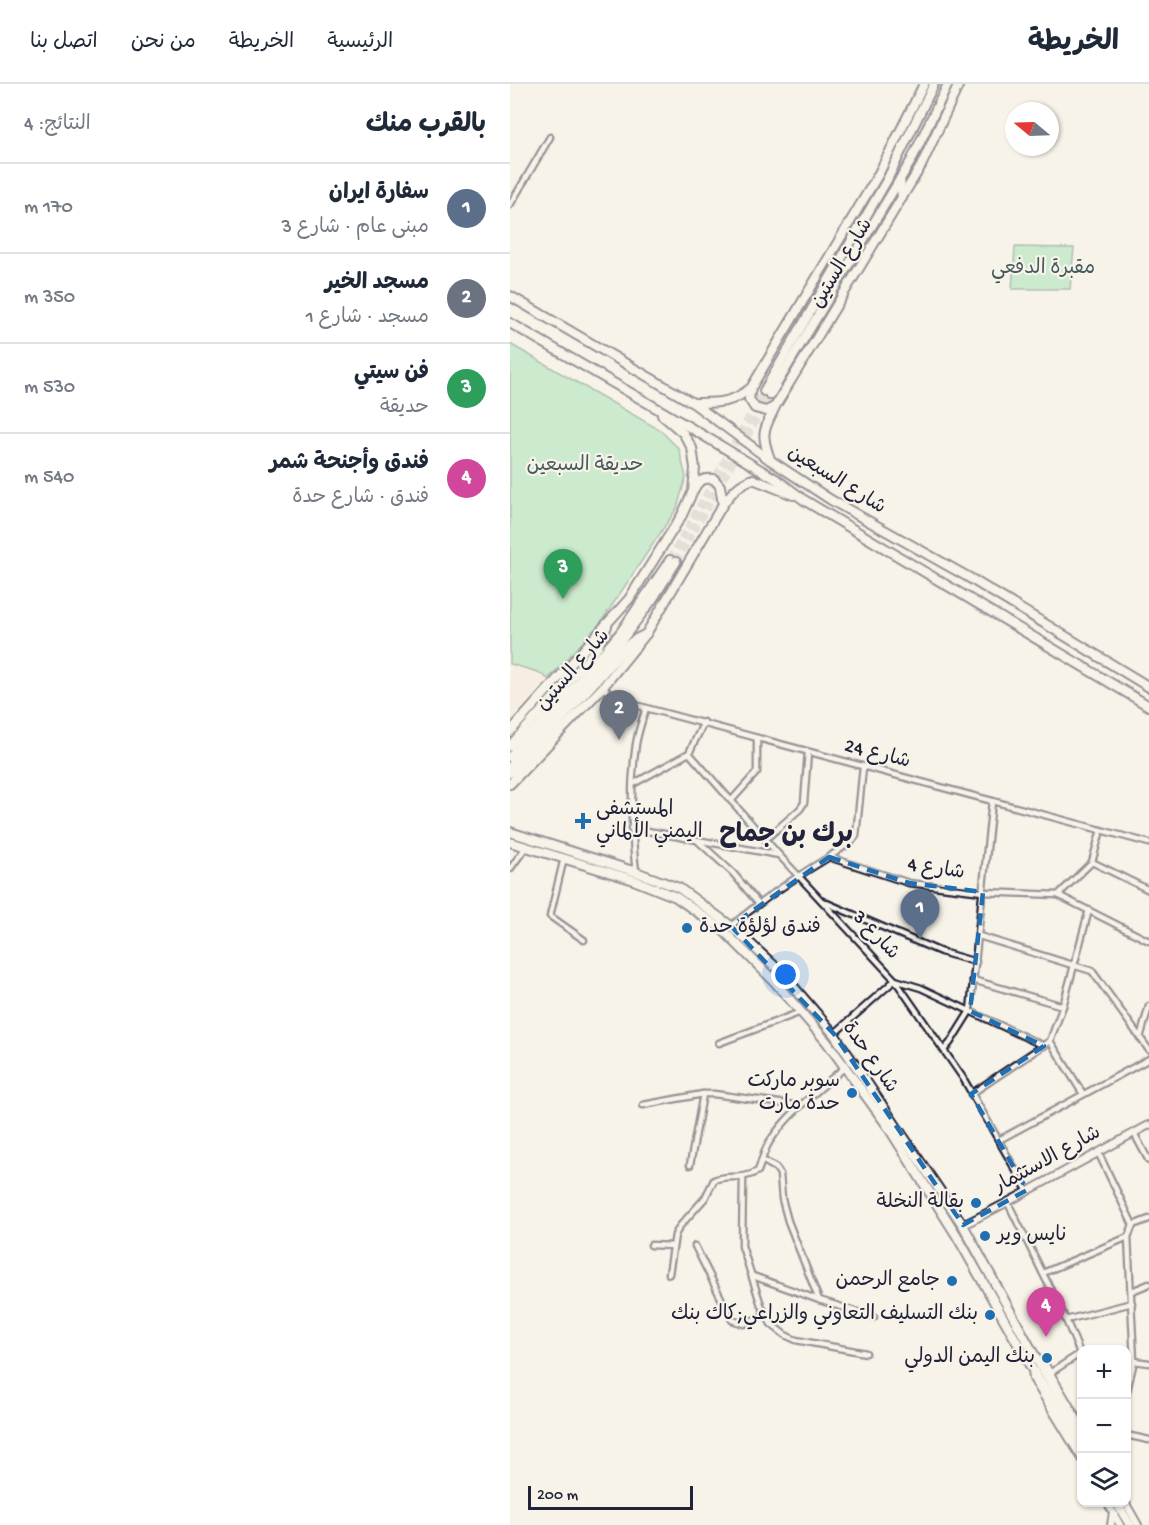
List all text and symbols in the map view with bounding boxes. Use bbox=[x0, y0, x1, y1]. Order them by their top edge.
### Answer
text: الخريطة bbox=[1028, 27, 1119, 60]
text: اتصل بنا bbox=[30, 31, 98, 56]
text: من نحن bbox=[131, 31, 196, 56]
text: الخريطة bbox=[229, 31, 294, 56]
text: الرئيسية bbox=[327, 31, 393, 56]
north arrow bbox=[1005, 102, 1059, 156]
text: بالقرب منك bbox=[366, 111, 486, 142]
text: النتائج: 4 bbox=[24, 114, 91, 137]
text: سفارة ايران bbox=[329, 181, 429, 207]
text: 170 m bbox=[24, 197, 73, 220]
text: 1 bbox=[462, 197, 471, 220]
street label: شارع الستين bbox=[806, 214, 879, 313]
text: مبنى عام · شارع 3 bbox=[282, 217, 429, 240]
park label: مقبرة الدفعي bbox=[991, 257, 1095, 284]
text: مسجد الخير bbox=[325, 271, 429, 297]
text: 350 m bbox=[24, 287, 75, 310]
text: 2 bbox=[462, 287, 471, 310]
text: مسجد · شارع 1 bbox=[306, 307, 429, 330]
text: فن سيتي bbox=[354, 361, 429, 387]
text: 530 m bbox=[24, 377, 75, 400]
text: 3 bbox=[461, 377, 472, 400]
text: حديقة bbox=[380, 397, 429, 420]
street label: شارع السبعين bbox=[783, 441, 890, 520]
text: فندق وأجنحة شمر bbox=[269, 451, 429, 477]
park label: حديقة السبعين bbox=[526, 454, 644, 478]
text: 540 m bbox=[24, 467, 74, 490]
text: 4 bbox=[462, 467, 471, 490]
text: فندق · شارع حدة bbox=[292, 487, 429, 510]
pin: 3 bbox=[544, 550, 582, 599]
street label: شارع الستين bbox=[532, 625, 616, 716]
pin: 2 bbox=[600, 690, 638, 740]
street label: شارع 24 bbox=[842, 734, 913, 775]
place label: المستشفى اليمني الألماني bbox=[596, 798, 703, 848]
marker: المستشفى اليمني الألماني bbox=[574, 812, 592, 830]
district label: برك بن جماح bbox=[719, 821, 853, 852]
street label: شارع 4 bbox=[906, 853, 966, 886]
pin: 1 bbox=[900, 890, 940, 939]
street label: شارع 3 bbox=[846, 905, 904, 965]
place label: فندق لؤلؤة حدة bbox=[699, 916, 821, 940]
marker: فندق لؤلؤة حدة bbox=[680, 921, 694, 935]
your location bbox=[771, 960, 800, 989]
street label: شارع حدة bbox=[836, 1017, 903, 1098]
place label: سوبر ماركت حدة مارت bbox=[747, 1070, 840, 1117]
marker: سوبر ماركت حدة مارت bbox=[845, 1086, 859, 1100]
street label: شارع الاستثمار bbox=[989, 1121, 1105, 1200]
place label: بقالة النخلة bbox=[877, 1191, 964, 1215]
marker: بقالة النخلة bbox=[969, 1196, 983, 1210]
place label: نايس وير bbox=[995, 1224, 1066, 1248]
marker: نايس وير bbox=[978, 1229, 992, 1243]
place label: جامع الرحمن bbox=[836, 1269, 940, 1293]
marker: جامع الرحمن bbox=[945, 1274, 959, 1288]
pin: 4 bbox=[1026, 1288, 1066, 1337]
place label: بنك التسليف التعاوني والزراعي;كاك بنك bbox=[671, 1303, 978, 1330]
marker: بنك التسليف التعاوني والزراعي;كاك بنك bbox=[983, 1308, 997, 1322]
map controls bbox=[1077, 1345, 1131, 1507]
button: + bbox=[1077, 1345, 1131, 1399]
place label: بنك اليمن الدولي bbox=[904, 1346, 1035, 1373]
marker: بنك اليمن الدولي bbox=[1040, 1351, 1054, 1365]
button: − bbox=[1077, 1399, 1131, 1453]
button: layers bbox=[1077, 1453, 1131, 1507]
scale bar bbox=[528, 1483, 693, 1510]
text: 200 m bbox=[537, 1487, 578, 1506]

